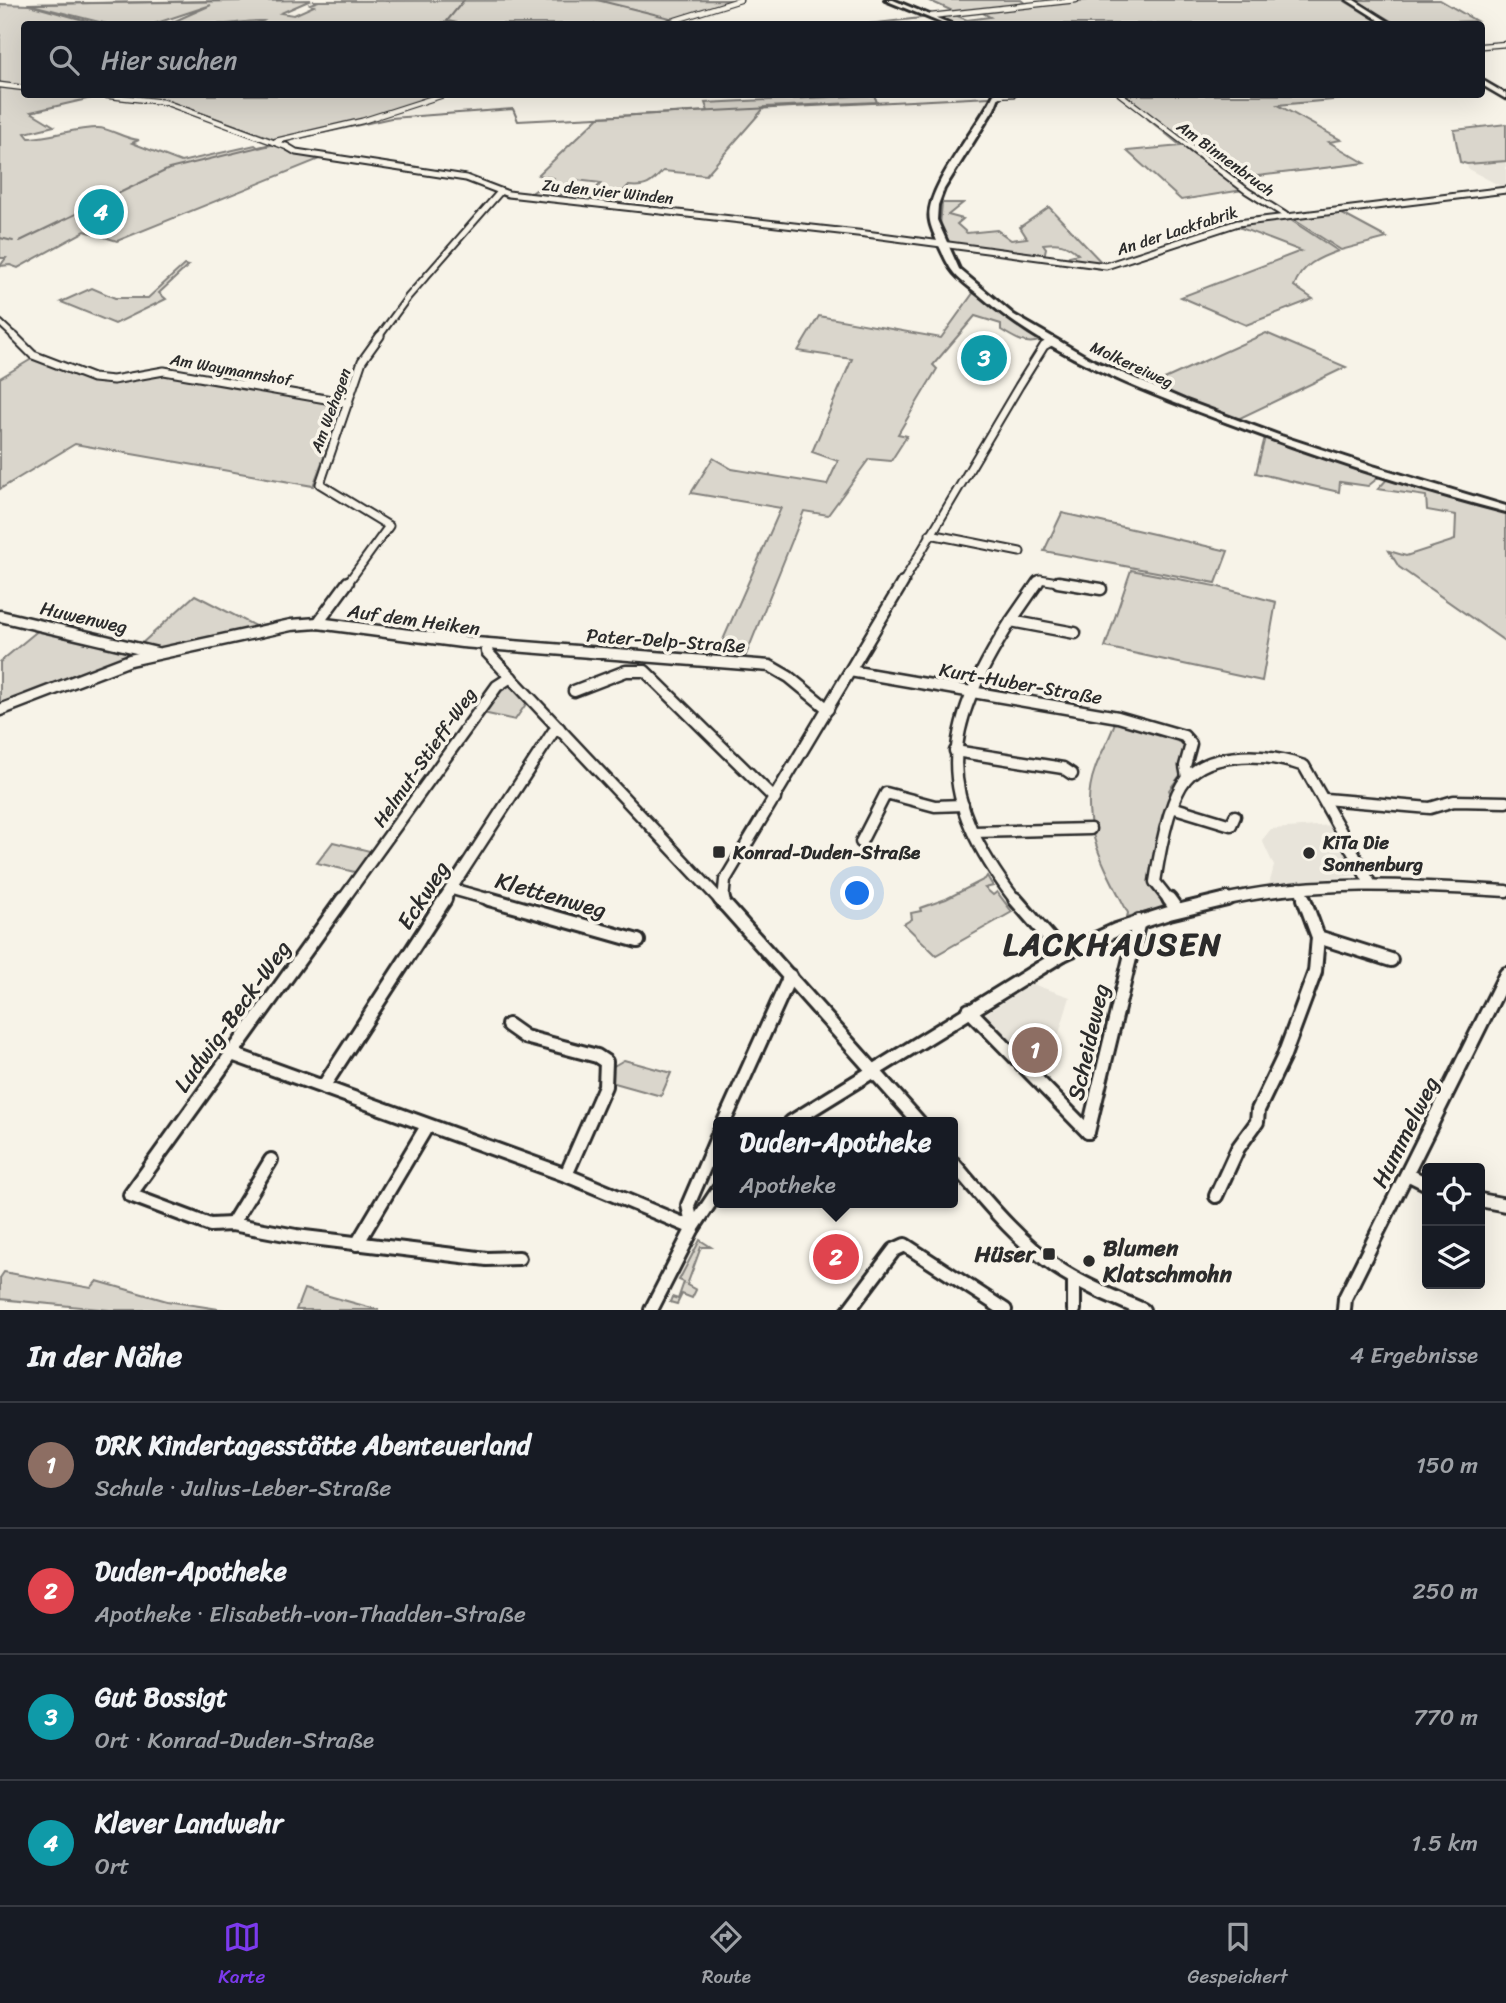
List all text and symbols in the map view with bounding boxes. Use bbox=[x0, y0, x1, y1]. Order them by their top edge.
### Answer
search box bbox=[21, 21, 1485, 98]
text: Hier suchen bbox=[101, 37, 237, 83]
icon: search bbox=[45, 41, 83, 79]
street label: Am Binnenbruch bbox=[1170, 112, 1281, 204]
street label: Zu den vier Winden bbox=[541, 170, 675, 213]
pin: 4 bbox=[78, 186, 124, 238]
street label: An der Lackfabrik bbox=[1112, 197, 1241, 264]
pin: 3 bbox=[961, 332, 1007, 384]
street label: Molkereiweg bbox=[1086, 333, 1178, 396]
street label: Am Waymannshof bbox=[167, 344, 296, 395]
street label: Am Wehagen bbox=[301, 363, 359, 458]
street label: Huwenweg bbox=[37, 591, 131, 644]
street label: Auf dem Heiken bbox=[345, 594, 482, 645]
street label: Pater-Delp-Straße bbox=[585, 618, 747, 663]
street label: Kurt-Huber-Straße bbox=[937, 653, 1105, 714]
street label: Helmut-Stieff-Weg bbox=[364, 680, 485, 834]
place label: KiTa Die Sonnenburg bbox=[1322, 826, 1424, 881]
place label: Konrad-Duden-Straße bbox=[732, 836, 921, 869]
marker: Konrad-Duden-Straße bbox=[711, 844, 727, 860]
marker: KiTa Die Sonnenburg bbox=[1301, 845, 1317, 861]
street label: Eckweg bbox=[386, 852, 461, 938]
street label: Klettenweg bbox=[490, 860, 612, 931]
your location bbox=[840, 876, 874, 910]
district label: LACKHAUSEN bbox=[1003, 916, 1223, 973]
street label: Ludwig-Beck-Weg bbox=[163, 931, 302, 1102]
street label: Scheideweg bbox=[1055, 979, 1122, 1105]
pin: 1 bbox=[1012, 1024, 1058, 1076]
street label: Hummelweg bbox=[1360, 1069, 1451, 1195]
popup bbox=[713, 1117, 958, 1208]
text: Duden-Apotheke bbox=[740, 1119, 931, 1165]
map controls bbox=[1422, 1163, 1485, 1289]
button: locate bbox=[1422, 1163, 1485, 1226]
text: Apotheke bbox=[740, 1165, 836, 1206]
button: layers bbox=[1422, 1226, 1485, 1289]
place label: Blumen Klatschmohn bbox=[1102, 1228, 1232, 1295]
pin: 2 bbox=[813, 1231, 859, 1283]
place label: Hüser bbox=[974, 1234, 1038, 1275]
marker: Hüser bbox=[1041, 1246, 1057, 1262]
marker: Blumen Klatschmohn bbox=[1081, 1253, 1097, 1269]
text: In der Nähe bbox=[28, 1329, 182, 1383]
text: 4 Ergebnisse bbox=[1350, 1335, 1478, 1376]
text: DRK Kindertagesstätte Abenteuerland bbox=[95, 1422, 531, 1468]
text: 1 bbox=[46, 1445, 56, 1486]
text: 150 m bbox=[1416, 1445, 1478, 1486]
text: Schule · Julius-Leber-Straße bbox=[95, 1468, 391, 1509]
text: Duden-Apotheke bbox=[95, 1548, 287, 1594]
text: 2 bbox=[44, 1571, 58, 1612]
text: 250 m bbox=[1412, 1571, 1478, 1612]
text: Apotheke · Elisabeth-von-Thadden-Straße bbox=[95, 1594, 526, 1635]
text: Gut Bossigt bbox=[95, 1674, 227, 1720]
text: 3 bbox=[45, 1697, 57, 1738]
text: 770 m bbox=[1414, 1697, 1478, 1738]
text: Ort · Konrad-Duden-Straße bbox=[95, 1720, 374, 1761]
text: Klever Landwehr bbox=[95, 1800, 283, 1846]
text: 4 bbox=[44, 1823, 58, 1864]
text: 1.5 km bbox=[1411, 1823, 1478, 1864]
text: Ort bbox=[95, 1846, 129, 1887]
tab: Karte bbox=[218, 1918, 265, 1993]
tab: Route bbox=[702, 1918, 751, 1993]
tab: Gespeichert bbox=[1188, 1918, 1288, 1993]

